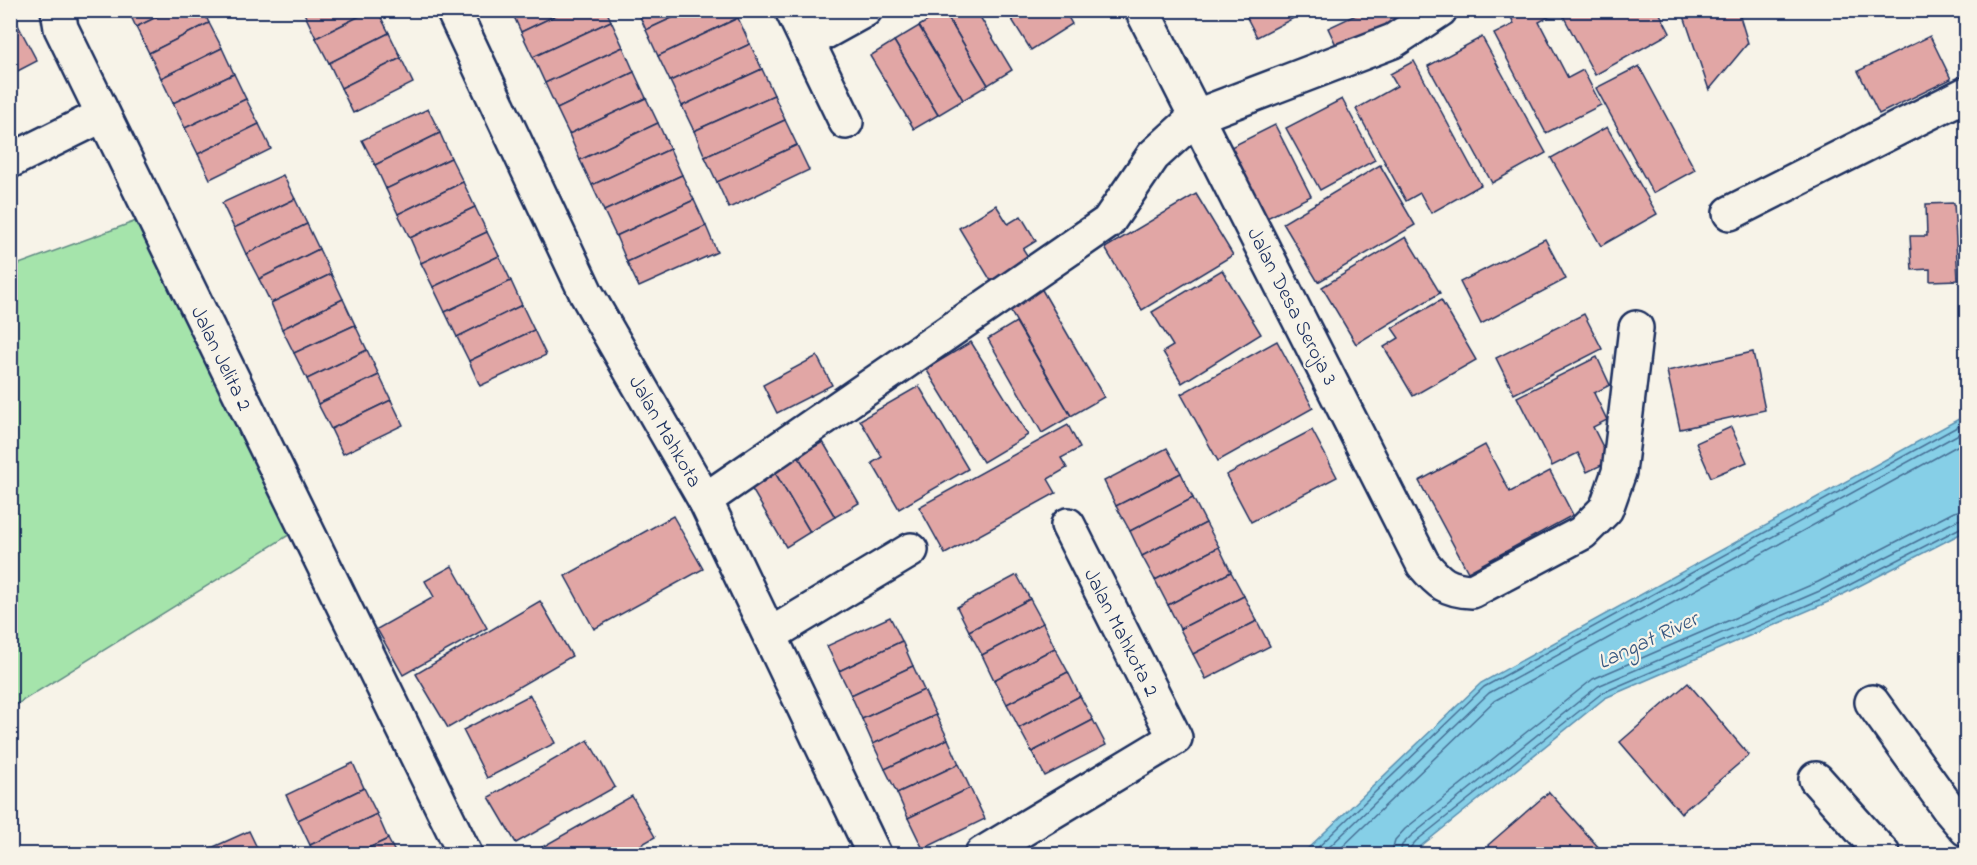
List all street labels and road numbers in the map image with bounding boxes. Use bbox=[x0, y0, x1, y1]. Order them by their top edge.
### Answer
street label: Jalan Desa Seroja 3 bbox=[1238, 223, 1344, 391]
street label: Jalan Jelita 2 bbox=[182, 301, 258, 416]
street label: Jalan Mahkota bbox=[620, 371, 708, 493]
street label: Jalan Mahkota 2 bbox=[1075, 564, 1165, 702]

